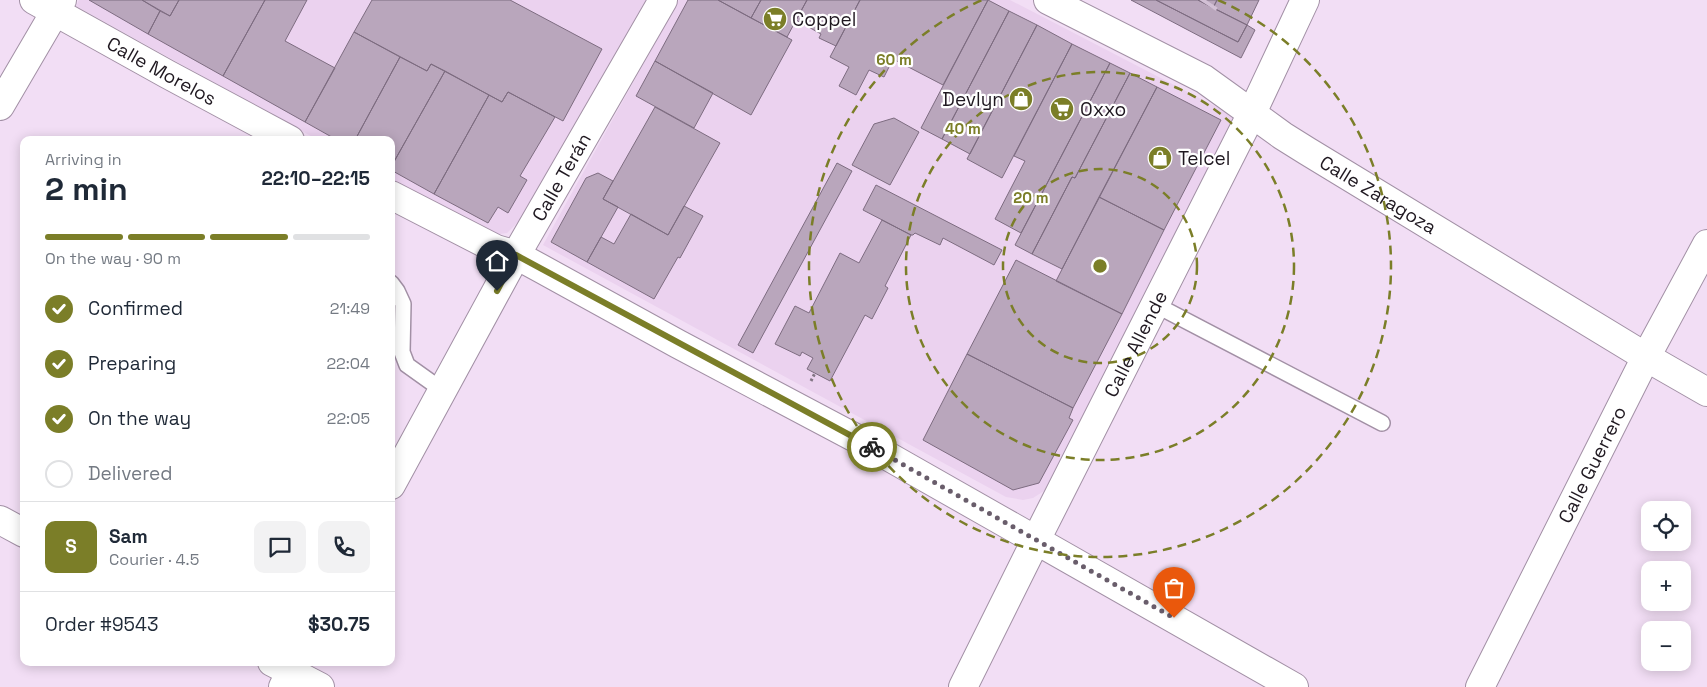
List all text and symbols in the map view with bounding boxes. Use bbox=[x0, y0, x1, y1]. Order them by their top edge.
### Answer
supermarket icon: Coppel bbox=[762, 6, 788, 32]
place label: Coppel bbox=[792, 7, 856, 32]
street label: Calle Morelos bbox=[103, 31, 221, 111]
text: 60 m bbox=[876, 50, 912, 69]
shop icon: Devlyn bbox=[1008, 86, 1034, 112]
place label: Devlyn bbox=[942, 87, 1004, 112]
supermarket icon: Oxxo bbox=[1049, 96, 1075, 122]
place label: Oxxo bbox=[1080, 97, 1126, 122]
text: 40 m bbox=[945, 119, 981, 138]
street label: Calle Terán bbox=[526, 128, 596, 226]
shop icon: Telcel bbox=[1147, 145, 1173, 171]
place label: Telcel bbox=[1178, 146, 1230, 171]
text: Arriving in bbox=[45, 149, 122, 170]
street label: Calle Zaragoza bbox=[1315, 149, 1441, 239]
text: 22:10–22:15 bbox=[262, 166, 370, 191]
text: 2 min bbox=[45, 169, 128, 209]
text: 20 m bbox=[1013, 188, 1049, 207]
pin bbox=[476, 240, 518, 291]
icon: home bbox=[483, 247, 511, 275]
text: On the way · 90 m bbox=[45, 248, 181, 269]
centre of rings bbox=[1091, 257, 1109, 275]
street label: Calle Allende bbox=[1098, 286, 1173, 401]
icon: check bbox=[45, 295, 73, 323]
text: Confirmed bbox=[88, 296, 183, 321]
text: 21:49 bbox=[330, 298, 370, 319]
icon: check bbox=[45, 350, 73, 378]
text: Preparing bbox=[88, 351, 176, 376]
text: 22:04 bbox=[326, 353, 370, 374]
street label: Calle Guerrero bbox=[1552, 402, 1632, 527]
icon: check bbox=[45, 405, 73, 433]
text: On the way bbox=[88, 406, 191, 431]
text: 22:05 bbox=[327, 408, 370, 429]
courier bbox=[847, 422, 897, 472]
icon: bike bbox=[858, 433, 886, 461]
text: Delivered bbox=[88, 461, 173, 486]
map controls bbox=[1641, 501, 1691, 671]
button: locate bbox=[1641, 501, 1691, 551]
button: chat bbox=[254, 521, 306, 573]
button: phone bbox=[318, 521, 370, 573]
text: Sam bbox=[109, 524, 148, 549]
text: S bbox=[65, 534, 77, 559]
text: Courier · 4.5 bbox=[109, 549, 199, 570]
button: + bbox=[1641, 561, 1691, 611]
pin bbox=[1153, 567, 1195, 618]
icon: bag bbox=[1160, 574, 1188, 602]
text: Order #9543 bbox=[45, 612, 158, 637]
text: $30.75 bbox=[308, 612, 370, 637]
button: − bbox=[1641, 621, 1691, 671]

